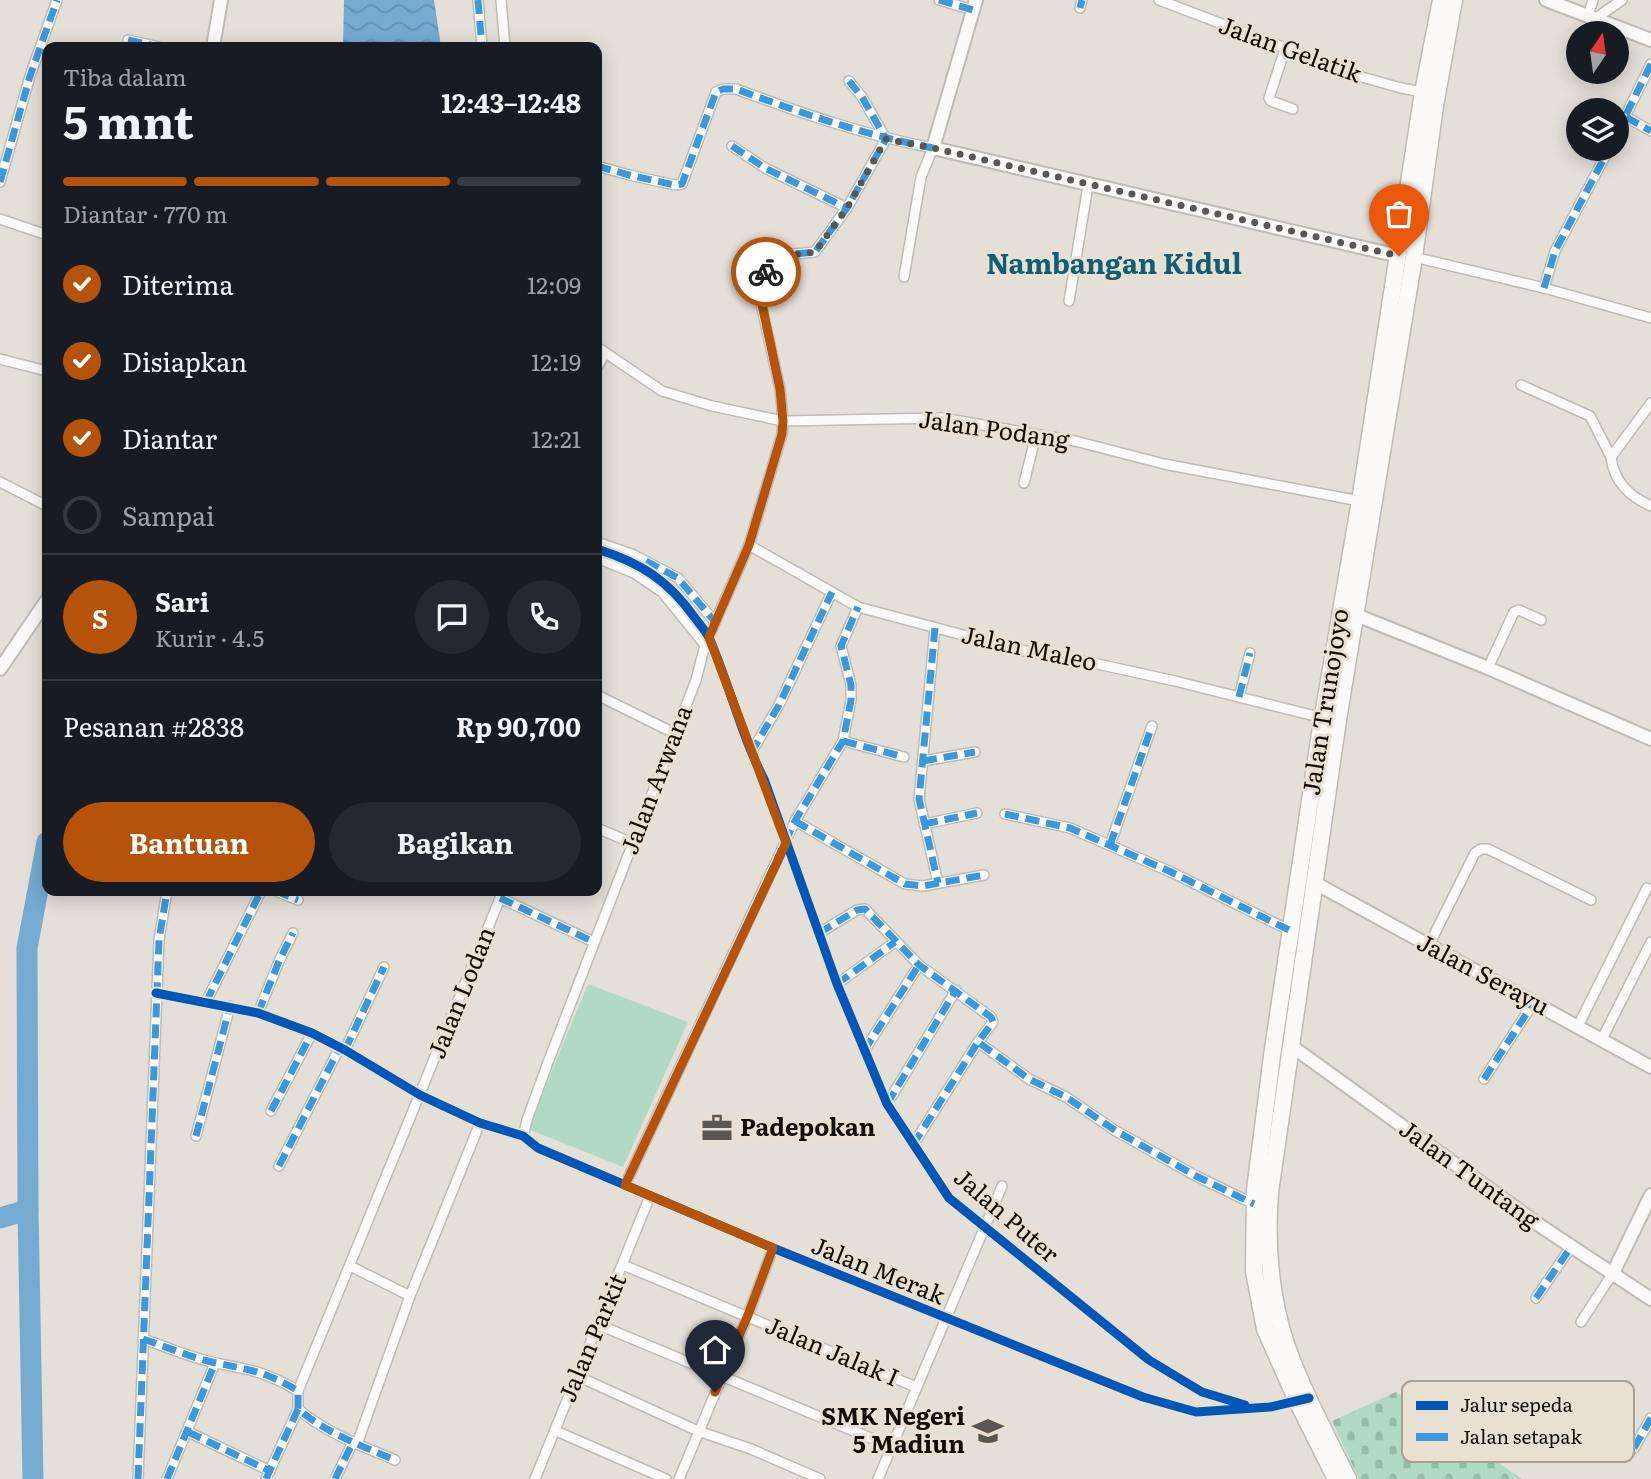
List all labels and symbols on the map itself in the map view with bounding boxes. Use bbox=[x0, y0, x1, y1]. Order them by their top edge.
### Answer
street label: Jalan Gelatik bbox=[1215, 6, 1367, 90]
north arrow bbox=[1566, 21, 1629, 84]
pin bbox=[1369, 184, 1429, 256]
courier bbox=[731, 237, 801, 307]
district label: Nambangan Kidul bbox=[986, 241, 1242, 283]
street label: Jalan Podang bbox=[917, 400, 1073, 456]
street label: Jalan Trunojoyo bbox=[1291, 606, 1356, 798]
street label: Jalan Maleo bbox=[959, 615, 1100, 678]
street label: Jalan Arwana bbox=[610, 699, 699, 859]
street label: Jalan Lodan bbox=[417, 921, 502, 1063]
street label: Jalan Serayu bbox=[1412, 923, 1557, 1022]
place label: Padepokan bbox=[740, 1108, 876, 1143]
street label: Jalan Tuntang bbox=[1393, 1110, 1548, 1236]
office icon: Padepokan bbox=[700, 1111, 734, 1145]
street label: Jalan Puter bbox=[948, 1159, 1068, 1270]
street label: Jalan Merak bbox=[807, 1226, 951, 1312]
street label: Jalan Parkit bbox=[548, 1267, 634, 1407]
street label: Jalan Jalak I bbox=[761, 1306, 905, 1394]
pin bbox=[685, 1320, 745, 1392]
legend bbox=[1402, 1381, 1634, 1462]
text: Jalur sepeda bbox=[1460, 1390, 1573, 1418]
place label: SMK Negeri 5 Madiun bbox=[821, 1397, 965, 1460]
school or university icon: SMK Negeri 5 Madiun bbox=[971, 1414, 1005, 1448]
text: Jalan setapak bbox=[1460, 1422, 1583, 1450]

